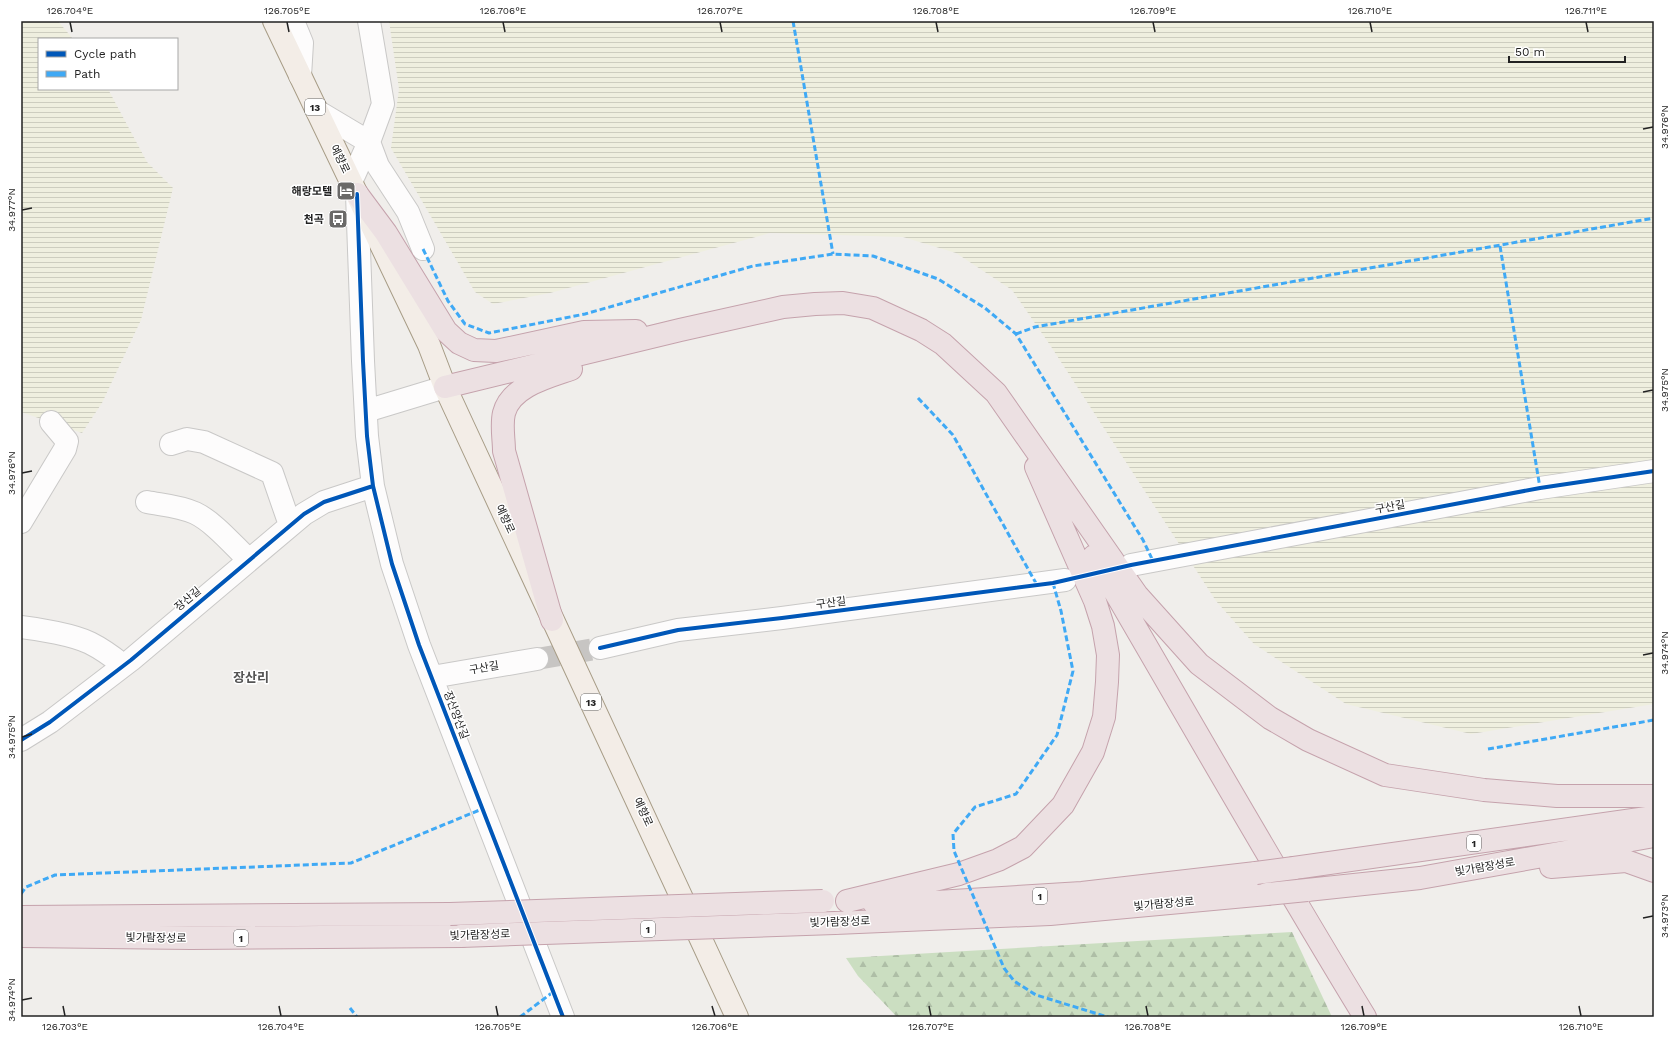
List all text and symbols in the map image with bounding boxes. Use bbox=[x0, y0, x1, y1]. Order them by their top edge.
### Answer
text: 126.704°E bbox=[47, 5, 93, 16]
text: 126.705°E bbox=[264, 5, 310, 16]
text: 126.706°E bbox=[480, 5, 526, 16]
text: 126.707°E bbox=[697, 5, 743, 16]
text: 126.708°E bbox=[913, 5, 959, 16]
text: 126.709°E bbox=[1130, 5, 1176, 16]
text: 126.710°E bbox=[1348, 5, 1392, 16]
text: 126.711°E bbox=[1565, 5, 1607, 16]
legend bbox=[38, 38, 178, 90]
scale bar bbox=[1509, 38, 1625, 64]
text: 50 m bbox=[1515, 45, 1545, 59]
text: Cycle path bbox=[74, 47, 136, 61]
text: Path bbox=[74, 67, 100, 81]
road number: 13 bbox=[305, 99, 325, 115]
text: 34.976°N bbox=[1659, 105, 1670, 149]
street label: 예향로 bbox=[328, 143, 352, 175]
hotel icon: 해랑모텔 bbox=[335, 180, 357, 202]
place label: 해랑모텔 bbox=[292, 185, 332, 198]
text: 34.977°N bbox=[6, 188, 17, 232]
bus stop icon: 천곡 bbox=[327, 208, 349, 230]
place label: 천곡 bbox=[304, 213, 324, 226]
text: 34.975°N bbox=[1659, 368, 1670, 412]
text: 34.976°N bbox=[6, 451, 17, 495]
street label: 구산길 bbox=[1374, 498, 1406, 516]
street label: 예향로 bbox=[493, 502, 517, 536]
street label: 장산길 bbox=[172, 584, 204, 614]
street label: 구산길 bbox=[815, 595, 847, 611]
text: 34.974°N bbox=[1659, 631, 1670, 675]
street label: 구산길 bbox=[468, 659, 500, 677]
district label: 장산리 bbox=[233, 670, 269, 685]
street label: 장산양산길 bbox=[441, 689, 471, 741]
road number: 13 bbox=[581, 694, 601, 710]
text: 34.975°N bbox=[6, 715, 17, 759]
street label: 예향로 bbox=[631, 795, 655, 829]
road number: 1 bbox=[1467, 835, 1481, 851]
street label: 빛가람장성로 bbox=[1454, 855, 1516, 879]
road number: 1 bbox=[1033, 888, 1047, 904]
text: 34.973°N bbox=[1659, 894, 1670, 938]
street label: 빛가람장성로 bbox=[1133, 895, 1195, 913]
street label: 빛가람장성로 bbox=[809, 914, 871, 930]
road number: 1 bbox=[641, 921, 655, 937]
street label: 빛가람장성로 bbox=[449, 927, 511, 943]
road number: 1 bbox=[234, 930, 248, 946]
street label: 빛가람장성로 bbox=[126, 931, 186, 945]
text: 34.974°N bbox=[6, 978, 17, 1022]
text: 126.703°E bbox=[42, 1021, 88, 1032]
text: 126.704°E bbox=[258, 1021, 304, 1032]
text: 126.705°E bbox=[475, 1021, 521, 1032]
text: 126.706°E bbox=[692, 1021, 738, 1032]
text: 126.707°E bbox=[908, 1021, 954, 1032]
text: 126.708°E bbox=[1125, 1021, 1171, 1032]
text: 126.709°E bbox=[1341, 1021, 1387, 1032]
text: 126.710°E bbox=[1559, 1021, 1603, 1032]

